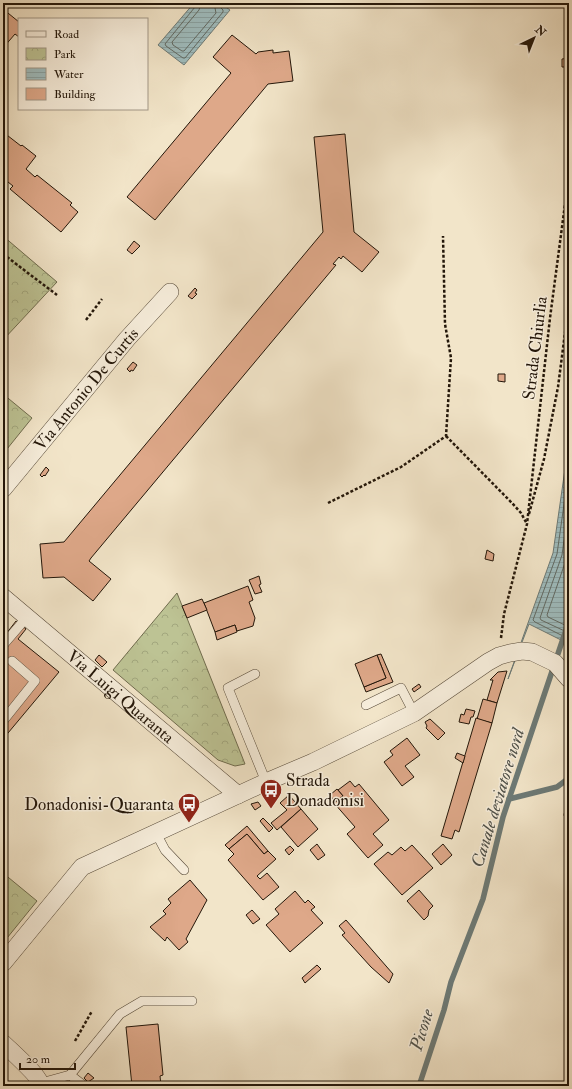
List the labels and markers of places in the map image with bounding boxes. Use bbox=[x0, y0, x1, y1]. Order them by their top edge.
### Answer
place label: Strada Donadonisi bbox=[286, 770, 364, 811]
bus stop icon: Strada Donadonisi bbox=[258, 777, 284, 810]
bus stop icon: Donadonisi-Quaranta bbox=[176, 791, 202, 824]
place label: Donadonisi-Quaranta bbox=[24, 794, 175, 815]

